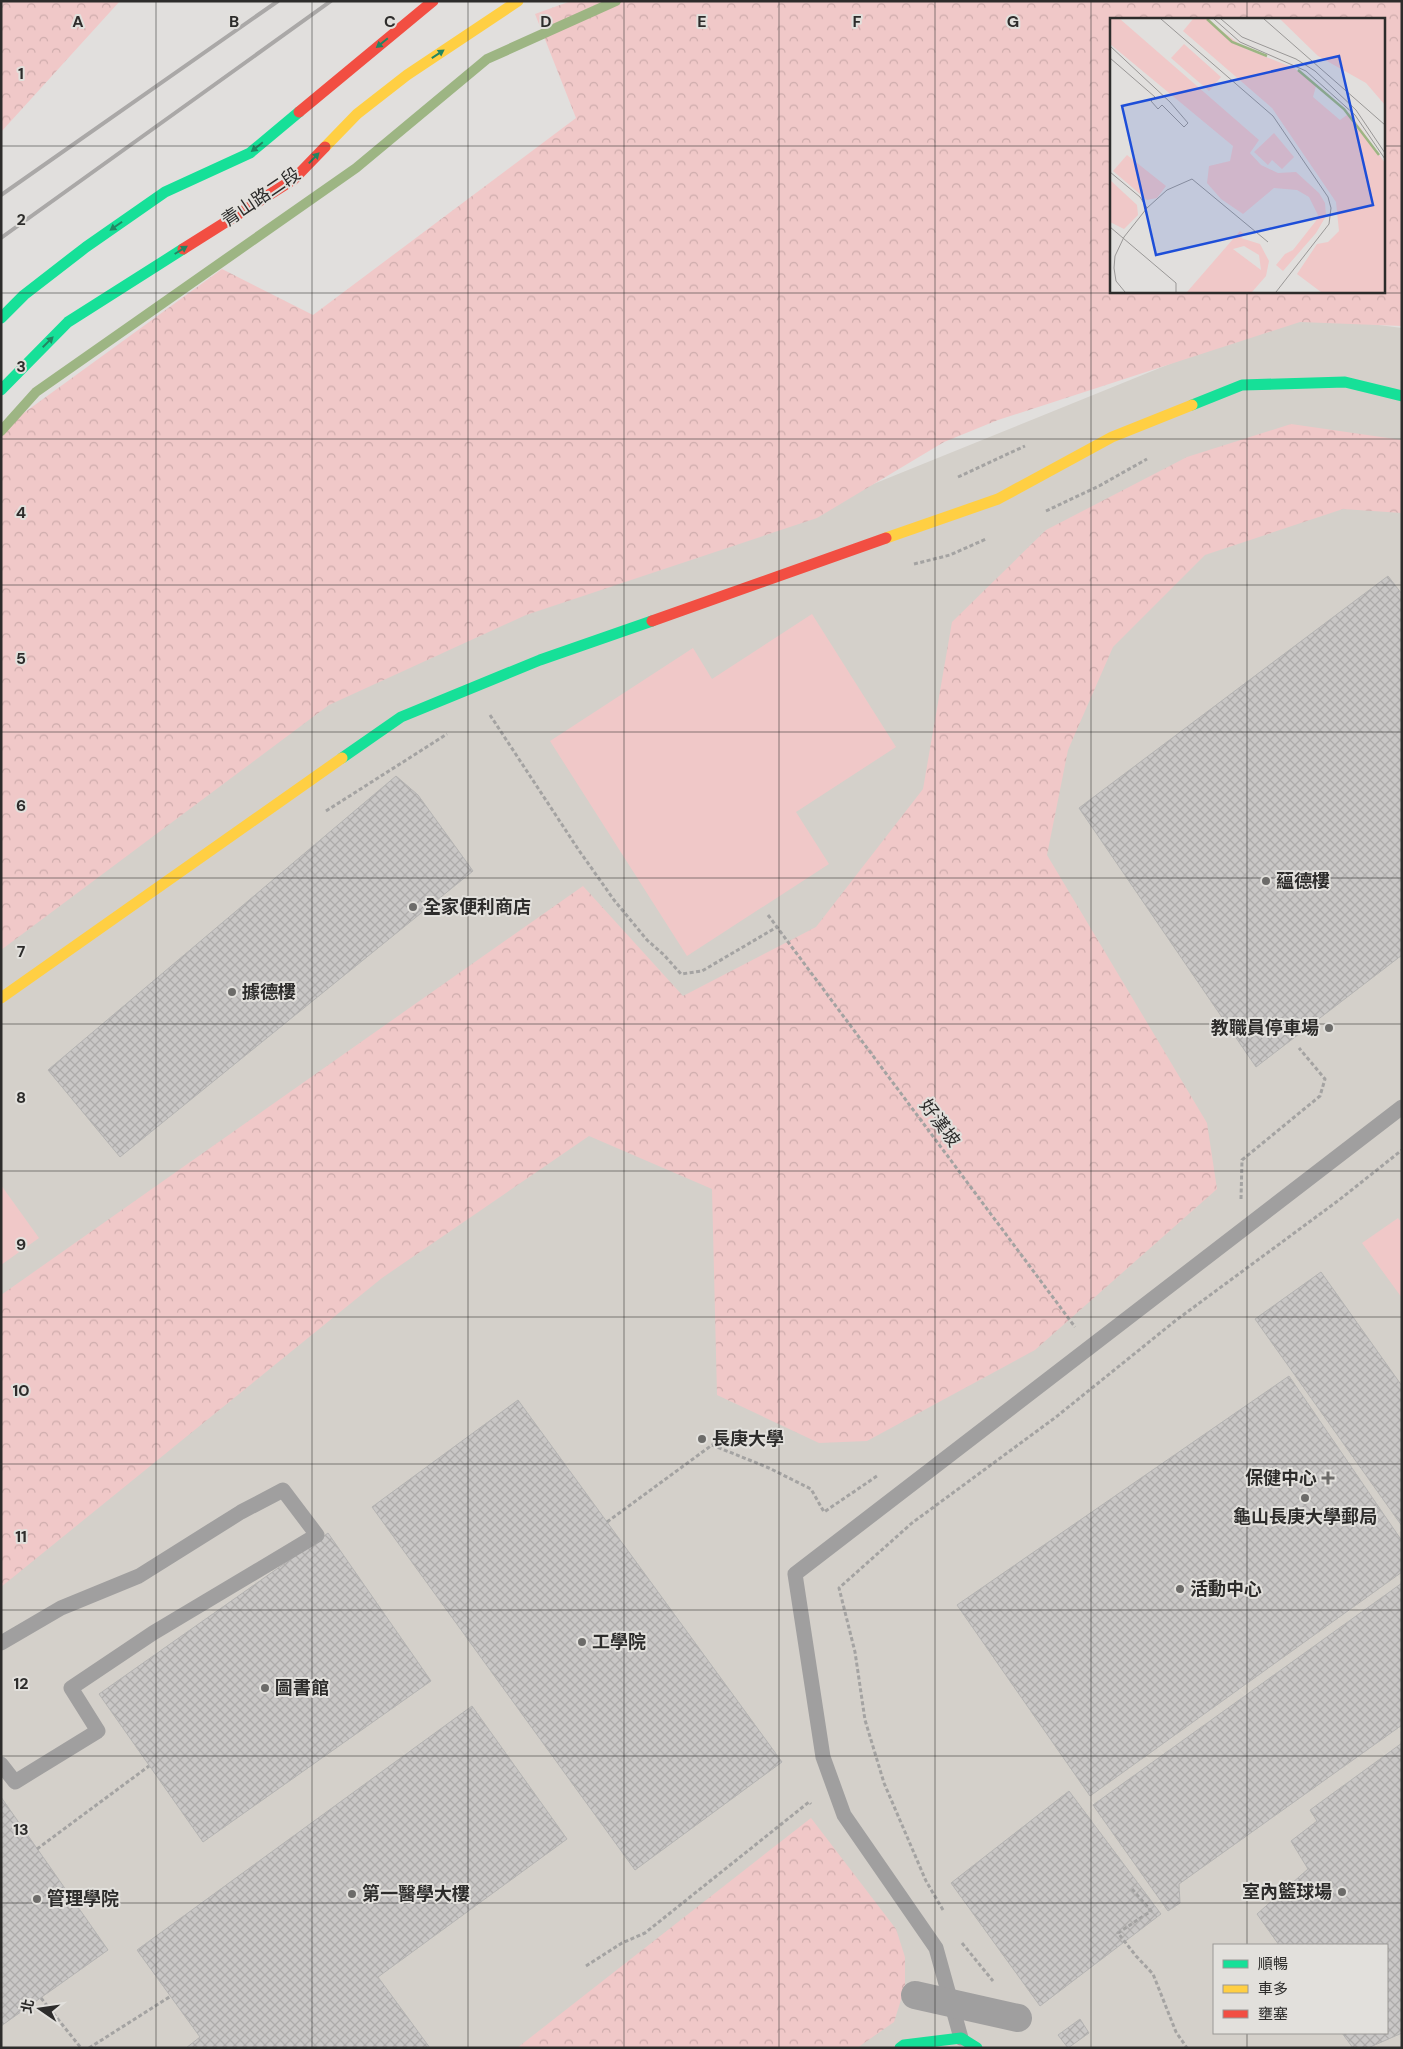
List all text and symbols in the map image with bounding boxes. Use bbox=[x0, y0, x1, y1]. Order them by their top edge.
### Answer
text: A bbox=[72, 11, 84, 32]
text: B bbox=[229, 11, 239, 32]
text: C bbox=[384, 11, 396, 32]
text: D bbox=[540, 11, 552, 32]
text: E bbox=[697, 11, 707, 32]
text: F bbox=[853, 11, 862, 32]
text: G bbox=[1007, 11, 1019, 32]
inset map bbox=[1110, 18, 1386, 292]
one-way arrow bbox=[376, 38, 389, 49]
one-way arrow bbox=[431, 49, 445, 59]
text: 1 bbox=[18, 63, 24, 84]
one-way arrow bbox=[251, 141, 263, 152]
one-way arrow bbox=[308, 153, 320, 165]
street label: 青山路二段 bbox=[217, 162, 305, 232]
text: 2 bbox=[16, 209, 26, 230]
one-way arrow bbox=[109, 221, 123, 231]
one-way arrow bbox=[174, 245, 187, 254]
one-way arrow bbox=[42, 337, 54, 349]
text: 3 bbox=[16, 356, 26, 377]
text: 4 bbox=[16, 502, 26, 523]
text: 5 bbox=[16, 648, 26, 669]
text: 6 bbox=[16, 795, 26, 816]
place label: 蘊德樓 bbox=[1276, 869, 1330, 893]
marker: 蘊德樓 bbox=[1260, 875, 1272, 887]
place label: 全家便利商店 bbox=[423, 895, 531, 919]
marker: 全家便利商店 bbox=[407, 901, 419, 913]
text: 7 bbox=[17, 941, 26, 962]
place label: 據德樓 bbox=[242, 980, 296, 1004]
marker: 據德樓 bbox=[226, 986, 238, 998]
place label: 教職員停車場 bbox=[1211, 1016, 1319, 1040]
marker: 教職員停車場 bbox=[1323, 1022, 1335, 1034]
text: 8 bbox=[16, 1087, 26, 1108]
street label: 好漢坡 bbox=[914, 1094, 966, 1152]
text: 9 bbox=[16, 1234, 26, 1255]
text: 10 bbox=[12, 1380, 30, 1401]
place label: 長庚大學 bbox=[712, 1427, 784, 1451]
marker: 長庚大學 bbox=[696, 1433, 708, 1445]
place label: 保健中心 bbox=[1245, 1466, 1317, 1490]
marker: 保健中心 bbox=[1321, 1471, 1335, 1485]
marker: 龜山長庚大學郵局 bbox=[1299, 1492, 1311, 1504]
place label: 龜山長庚大學郵局 bbox=[1233, 1505, 1377, 1529]
text: 11 bbox=[15, 1526, 27, 1547]
place label: 活動中心 bbox=[1190, 1577, 1262, 1601]
marker: 活動中心 bbox=[1174, 1583, 1186, 1595]
place label: 工學院 bbox=[592, 1630, 646, 1654]
marker: 工學院 bbox=[576, 1636, 588, 1648]
text: 12 bbox=[13, 1673, 29, 1694]
place label: 圖書館 bbox=[275, 1676, 329, 1700]
marker: 圖書館 bbox=[259, 1682, 271, 1694]
text: 13 bbox=[13, 1819, 29, 1840]
place label: 室內籃球場 bbox=[1242, 1880, 1332, 1904]
place label: 第一醫學大樓 bbox=[362, 1882, 470, 1906]
marker: 室內籃球場 bbox=[1336, 1886, 1348, 1898]
place label: 管理學院 bbox=[47, 1887, 119, 1911]
marker: 第一醫學大樓 bbox=[346, 1888, 358, 1900]
marker: 管理學院 bbox=[31, 1893, 43, 1905]
legend bbox=[1213, 1944, 1388, 2034]
text: 順暢 bbox=[1258, 1954, 1288, 1974]
text: 車多 bbox=[1258, 1979, 1288, 1999]
north arrow bbox=[15, 1984, 65, 2034]
text: 北 bbox=[17, 1997, 38, 2015]
text: 壅塞 bbox=[1258, 2004, 1288, 2024]

